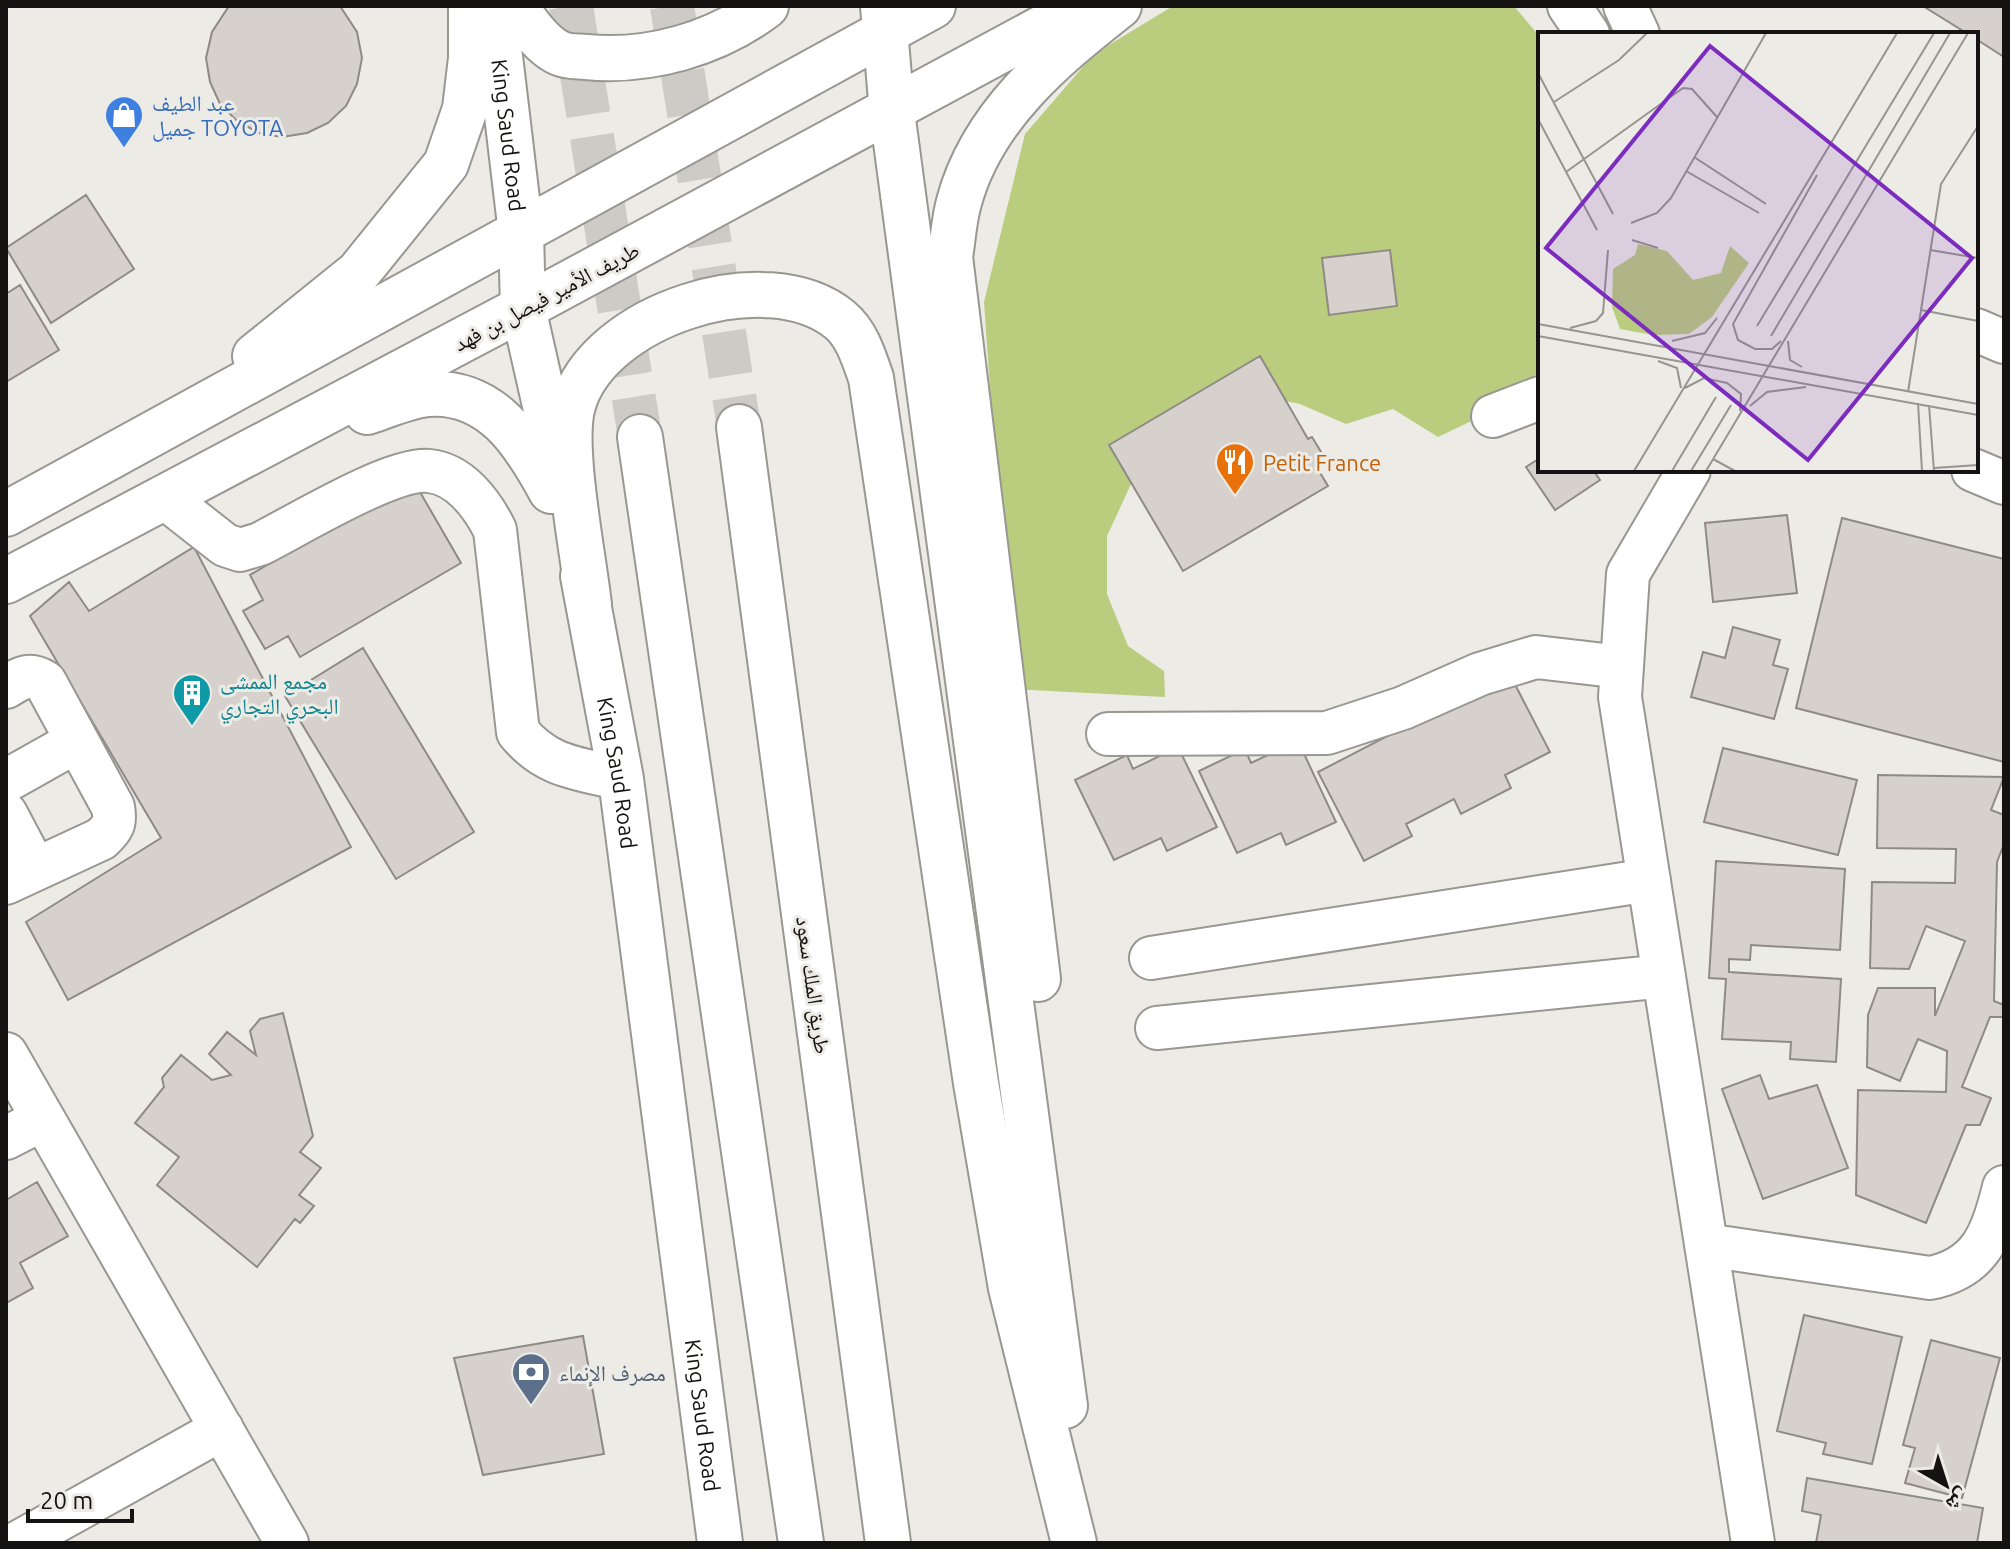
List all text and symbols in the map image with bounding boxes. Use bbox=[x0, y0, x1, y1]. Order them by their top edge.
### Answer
inset map bbox=[1538, 32, 1978, 472]
street label: King Saud Road bbox=[488, 57, 531, 213]
place label: عبد الطيف جميل TOYOTA bbox=[152, 90, 284, 142]
shop icon: عبد الطيف جميل TOYOTA bbox=[103, 94, 145, 149]
street label: طريف الأمير فيصل بن فهد bbox=[449, 236, 644, 357]
restaurant icon: Petit France bbox=[1214, 441, 1256, 496]
place label: Petit France bbox=[1263, 450, 1381, 475]
place label: مجمع الممشى البحري التجاري bbox=[220, 668, 339, 723]
building icon: مجمع الممشى البحري التجاري bbox=[171, 672, 213, 727]
street label: King Saud Road bbox=[593, 695, 642, 850]
street label: طريق الملك سعود bbox=[790, 915, 836, 1056]
street label: King Saud Road bbox=[681, 1337, 726, 1493]
bank icon: مصرف الإنماء bbox=[510, 1351, 552, 1406]
place label: مصرف الإنماء bbox=[559, 1360, 666, 1387]
north arrow bbox=[1906, 1445, 1986, 1525]
scale bar bbox=[28, 1473, 132, 1523]
text: ش bbox=[1941, 1482, 1976, 1518]
text: 20 m bbox=[40, 1487, 93, 1514]

